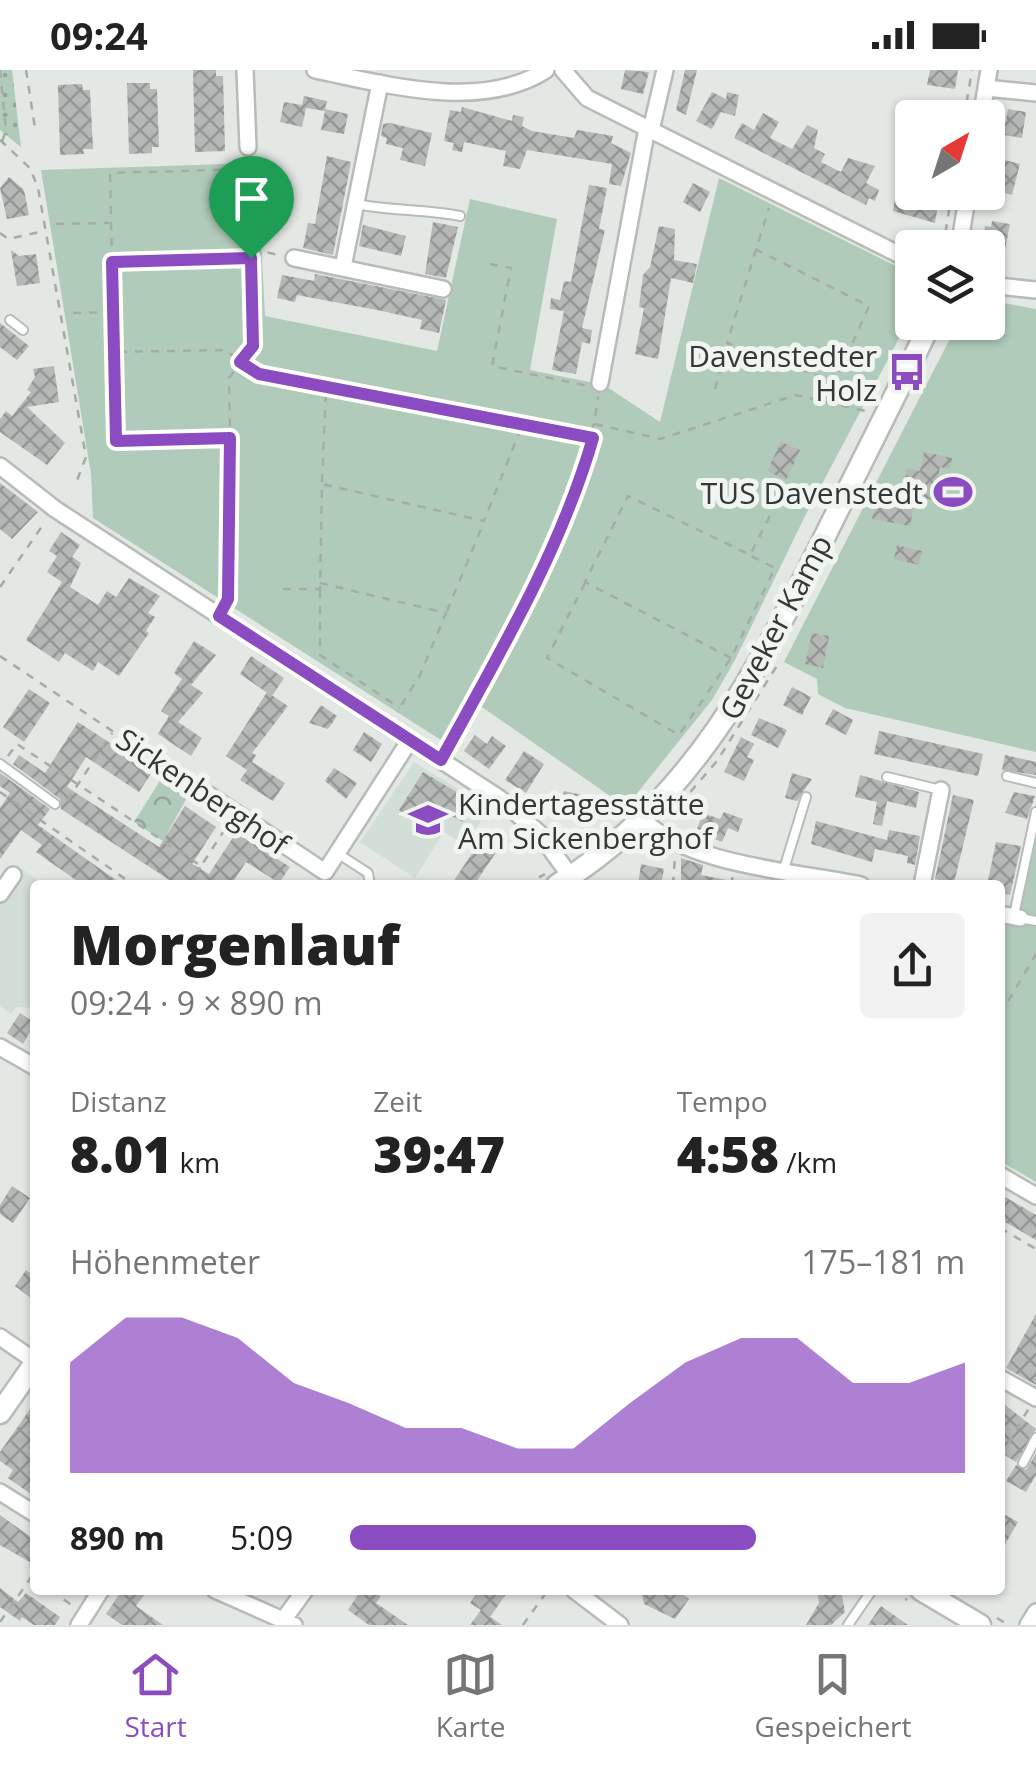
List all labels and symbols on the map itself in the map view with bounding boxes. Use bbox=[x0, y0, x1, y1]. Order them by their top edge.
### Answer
north arrow bbox=[895, 100, 1005, 210]
pin bbox=[209, 156, 294, 259]
place label: Davenstedter Holz bbox=[688, 335, 877, 410]
bus stop icon: Davenstedter Holz bbox=[886, 351, 928, 393]
sports icon: TUS Davenstedt bbox=[932, 471, 974, 513]
place label: TUS Davenstedt bbox=[701, 472, 923, 513]
street label: Geveker Kamp bbox=[709, 527, 841, 727]
street label: Sickenberghof bbox=[109, 718, 299, 865]
place label: Kindertagesstätte Am Sickenberghof bbox=[458, 783, 714, 858]
school or university icon: Kindertagesstätte Am Sickenberghof bbox=[407, 799, 449, 841]

